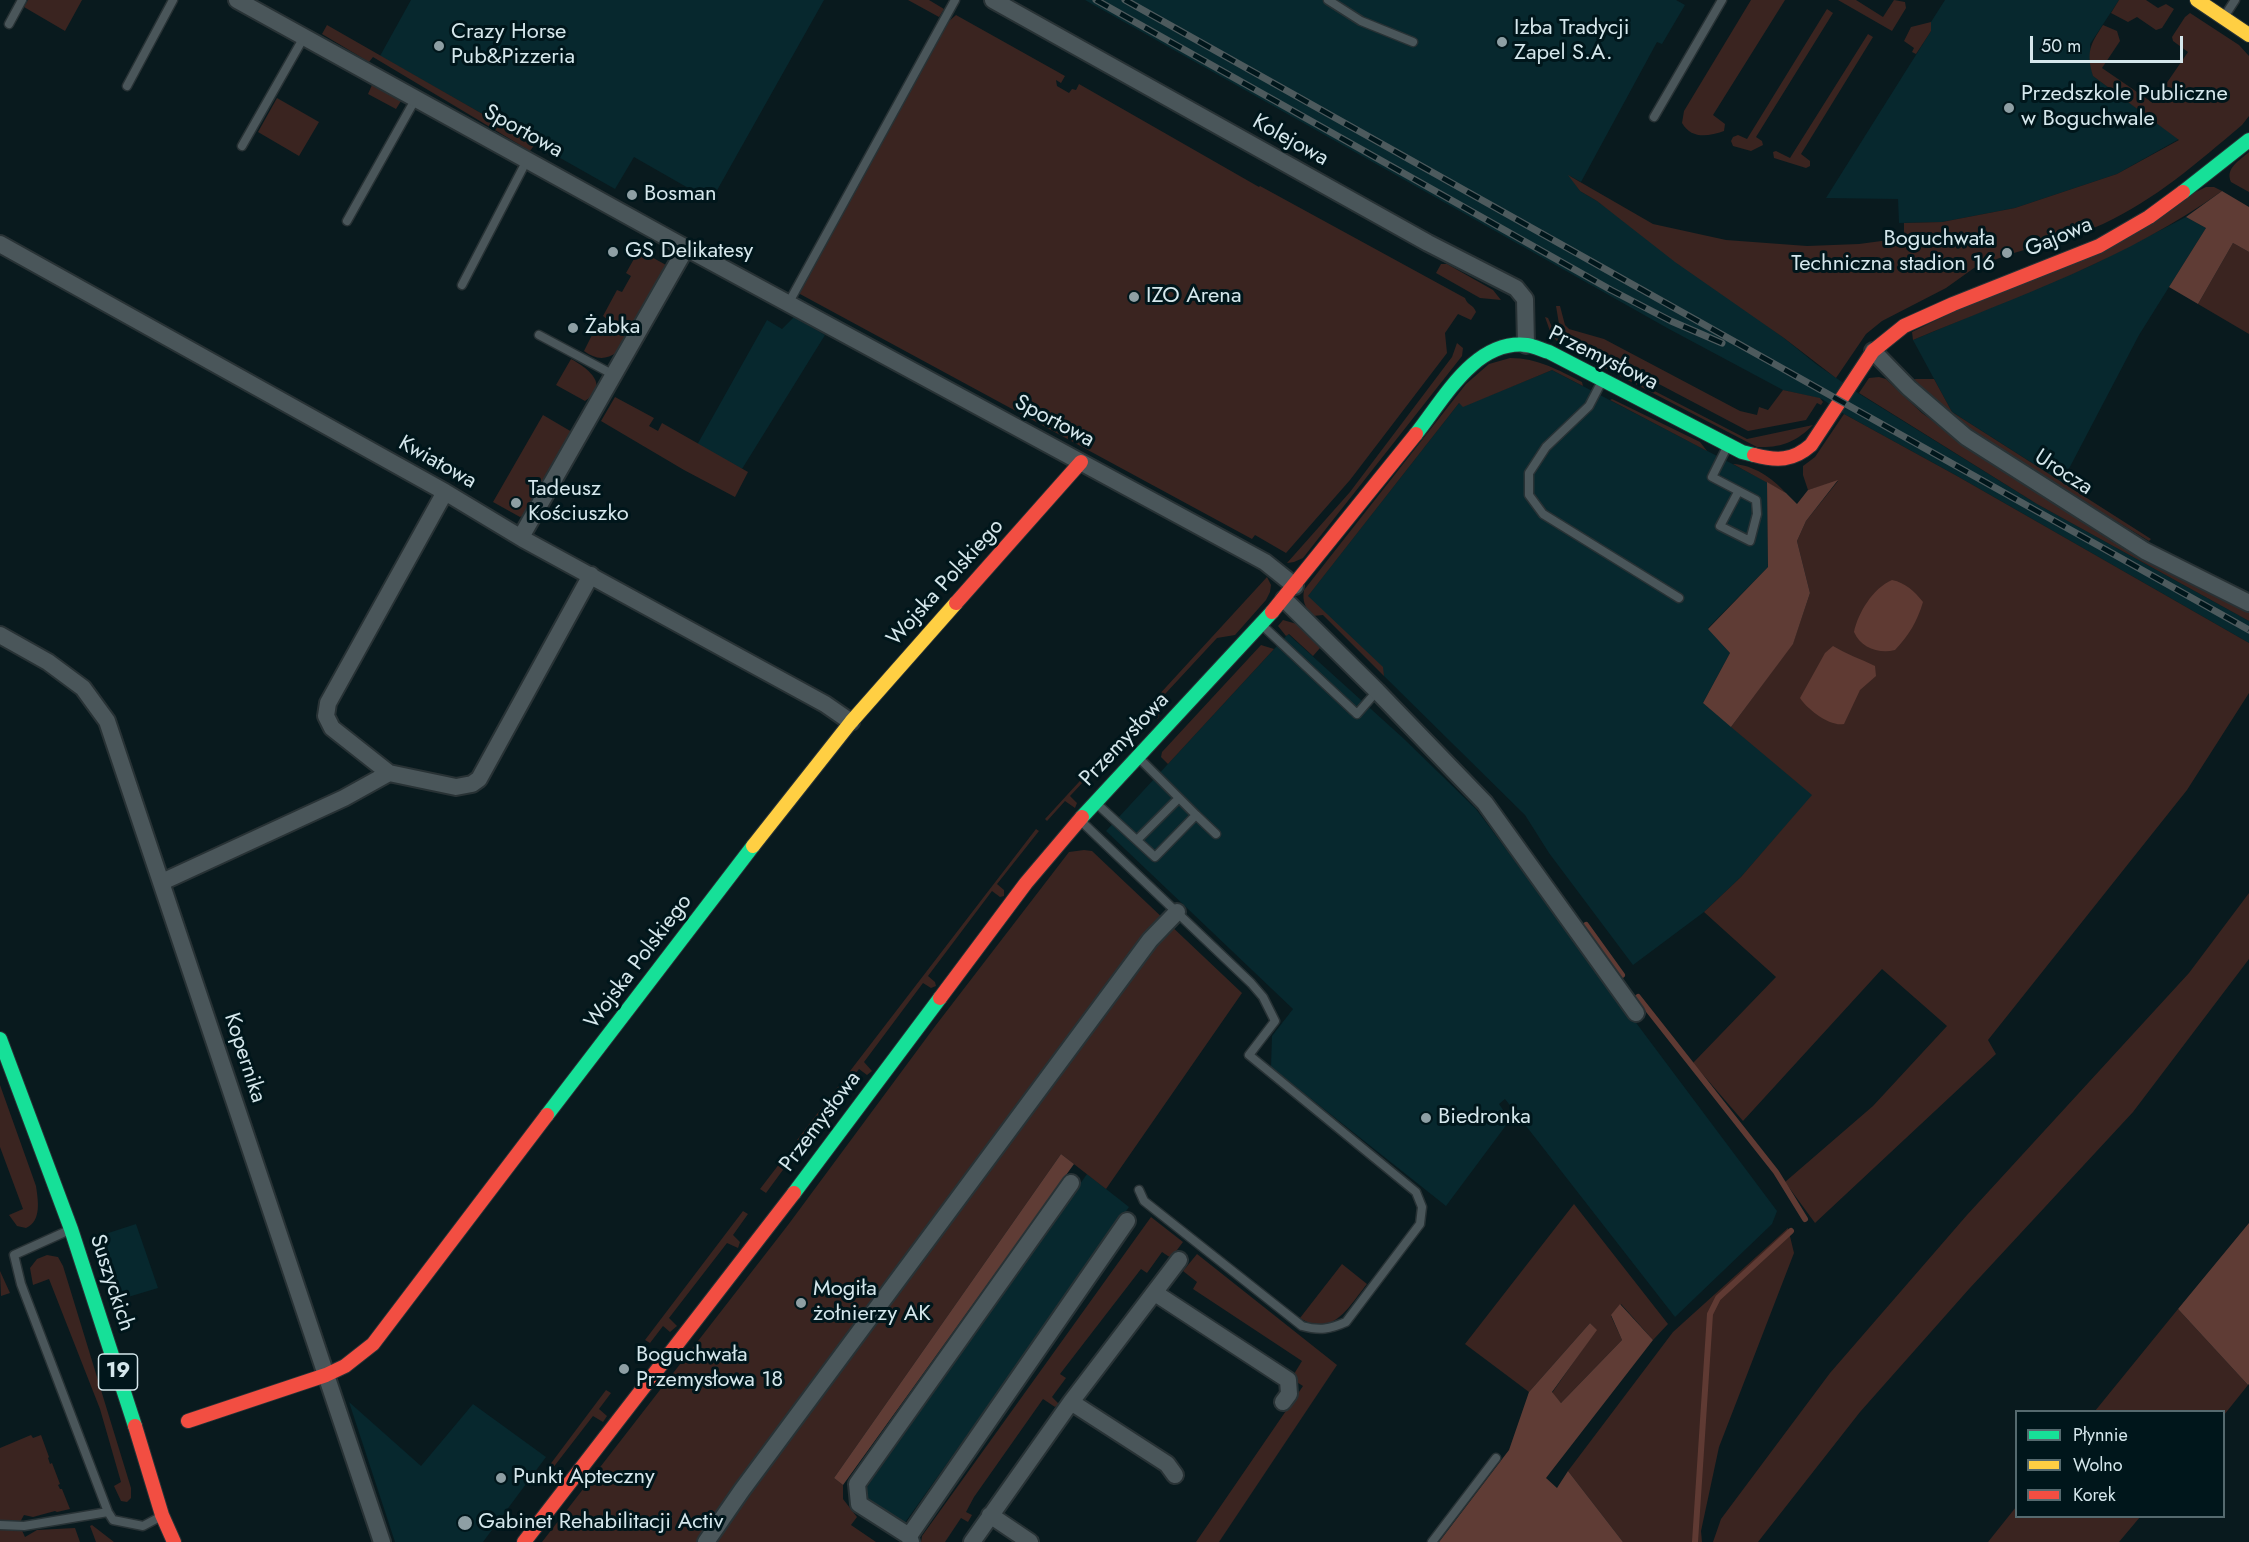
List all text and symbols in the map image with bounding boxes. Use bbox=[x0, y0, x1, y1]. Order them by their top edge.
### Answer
place label: Izba Tradycji Zapel S.A. bbox=[1514, 16, 1629, 68]
place label: Crazy Horse Pub&Pizzeria bbox=[451, 20, 575, 72]
scale bar bbox=[2033, 24, 2186, 62]
text: 50 m bbox=[2041, 33, 2081, 59]
marker: Izba Tradycji Zapel S.A. bbox=[1495, 35, 1509, 49]
marker: Crazy Horse Pub&Pizzeria bbox=[432, 39, 446, 53]
place label: Przedszkole Publiczne w Boguchwale bbox=[2021, 82, 2228, 134]
street label: Sportowa bbox=[479, 99, 567, 165]
marker: Przedszkole Publiczne w Boguchwale bbox=[2002, 101, 2016, 115]
street label: Kolejowa bbox=[1247, 109, 1333, 173]
place label: Bosman bbox=[644, 182, 716, 208]
marker: Bosman bbox=[625, 188, 639, 202]
street label: Gajowa bbox=[2021, 212, 2097, 264]
place label: Boguchwała Techniczna stadion 16 bbox=[1791, 227, 1995, 278]
place label: GS Delikatesy bbox=[625, 239, 753, 265]
marker: GS Delikatesy bbox=[606, 245, 620, 259]
marker: Boguchwała Techniczna stadion 16 bbox=[2000, 246, 2014, 260]
place label: IZO Arena bbox=[1146, 284, 1241, 310]
marker: IZO Arena bbox=[1127, 290, 1141, 304]
place label: Żabka bbox=[585, 315, 640, 341]
marker: Żabka bbox=[566, 321, 580, 335]
street label: Przemysłowa bbox=[1544, 321, 1662, 397]
street label: Sportowa bbox=[1010, 390, 1098, 454]
street label: Kwiatowa bbox=[393, 431, 481, 495]
street label: Urocza bbox=[2029, 444, 2097, 502]
place label: Tadeusz Kościuszko bbox=[528, 477, 629, 528]
marker: Tadeusz Kościuszko bbox=[509, 496, 523, 510]
street label: Wojska Polskiego bbox=[882, 514, 1010, 652]
street label: Przemysłowa bbox=[1075, 688, 1175, 792]
street label: Wojska Polskiego bbox=[580, 889, 698, 1035]
street label: Kopernika bbox=[217, 1010, 271, 1106]
street label: Przemysłowa bbox=[775, 1067, 867, 1177]
place label: Biedronka bbox=[1438, 1105, 1531, 1131]
marker: Biedronka bbox=[1419, 1111, 1433, 1125]
street label: Suszyckich bbox=[83, 1231, 139, 1335]
place label: Mogiła żołnierzy AK bbox=[813, 1277, 931, 1328]
marker: Mogiła żołnierzy AK bbox=[794, 1296, 808, 1310]
place label: Boguchwała Przemysłowa 18 bbox=[636, 1343, 783, 1394]
road number: 19 bbox=[98, 1354, 138, 1390]
marker: Boguchwała Przemysłowa 18 bbox=[617, 1362, 631, 1376]
legend bbox=[2015, 1410, 2225, 1518]
text: Płynnie bbox=[2073, 1422, 2128, 1448]
text: Wolno bbox=[2073, 1452, 2123, 1478]
place label: Punkt Apteczny bbox=[513, 1465, 655, 1491]
marker: Punkt Apteczny bbox=[494, 1471, 508, 1485]
text: Korek bbox=[2073, 1482, 2116, 1508]
place label: Gabinet Rehabilitacji Activ bbox=[478, 1510, 723, 1536]
marker: Gabinet Rehabilitacji Activ bbox=[456, 1514, 474, 1532]

